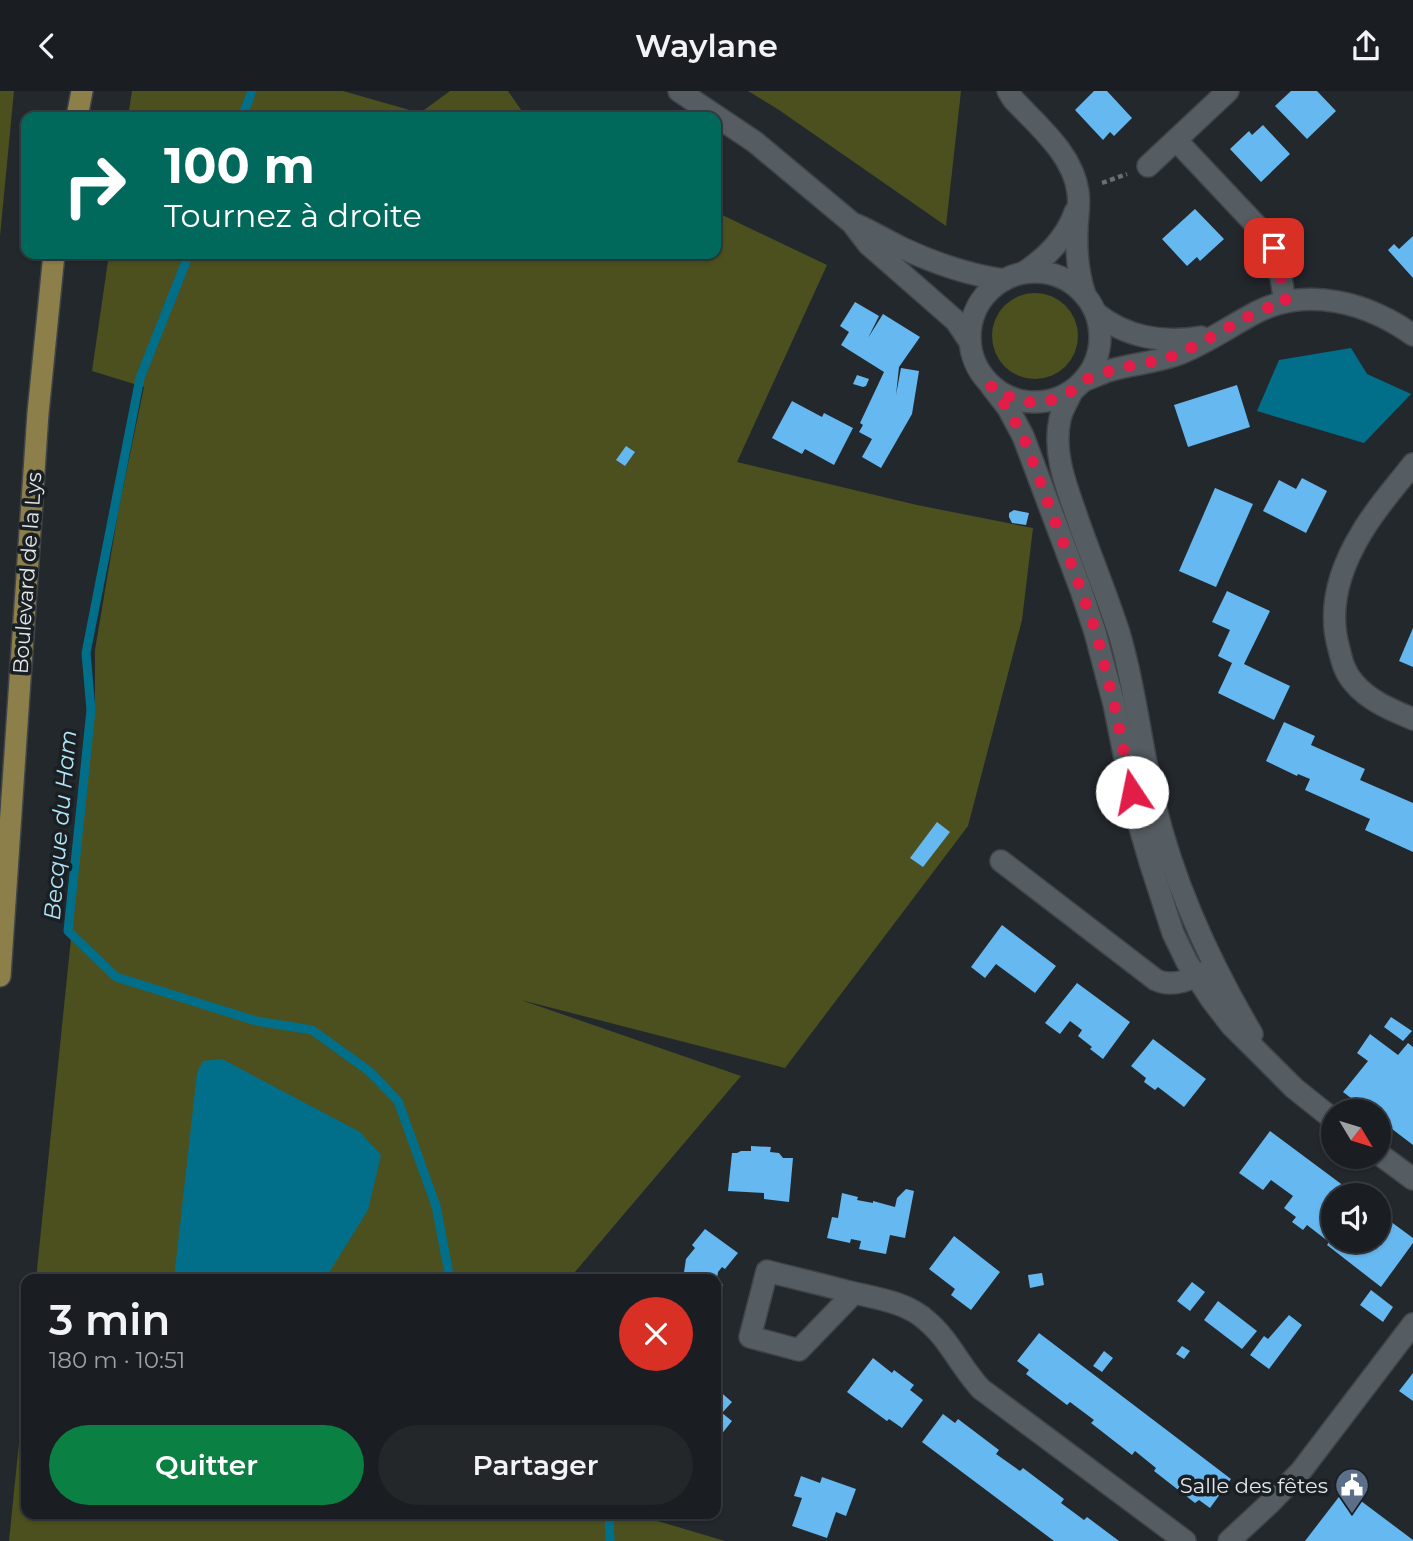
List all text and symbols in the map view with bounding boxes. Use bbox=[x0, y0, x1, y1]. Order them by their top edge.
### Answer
text: Waylane bbox=[635, 26, 778, 65]
icon: back bbox=[28, 27, 66, 65]
icon: share bbox=[1347, 27, 1385, 65]
text: 100 m bbox=[164, 136, 315, 195]
icon: right bbox=[49, 140, 140, 231]
text: Tournez à droite bbox=[164, 196, 422, 235]
pin bbox=[1244, 218, 1304, 278]
icon: arrive bbox=[1255, 229, 1293, 267]
street label: Boulevard de la Lys bbox=[7, 471, 47, 675]
water label: Becque du Ham bbox=[38, 729, 82, 921]
position arrow bbox=[1095, 755, 1169, 829]
north arrow bbox=[1321, 1099, 1391, 1169]
map controls bbox=[1321, 1099, 1391, 1253]
button: sound bbox=[1321, 1183, 1391, 1253]
text: 3 min bbox=[49, 1294, 170, 1346]
button: close bbox=[619, 1297, 693, 1371]
text: 180 m · 10:51 bbox=[49, 1346, 185, 1374]
button: Quitter bbox=[49, 1425, 364, 1505]
button: Partager bbox=[378, 1425, 693, 1505]
public building icon: Salle des fêtes bbox=[1333, 1466, 1371, 1515]
place label: Salle des fêtes bbox=[1180, 1473, 1328, 1498]

